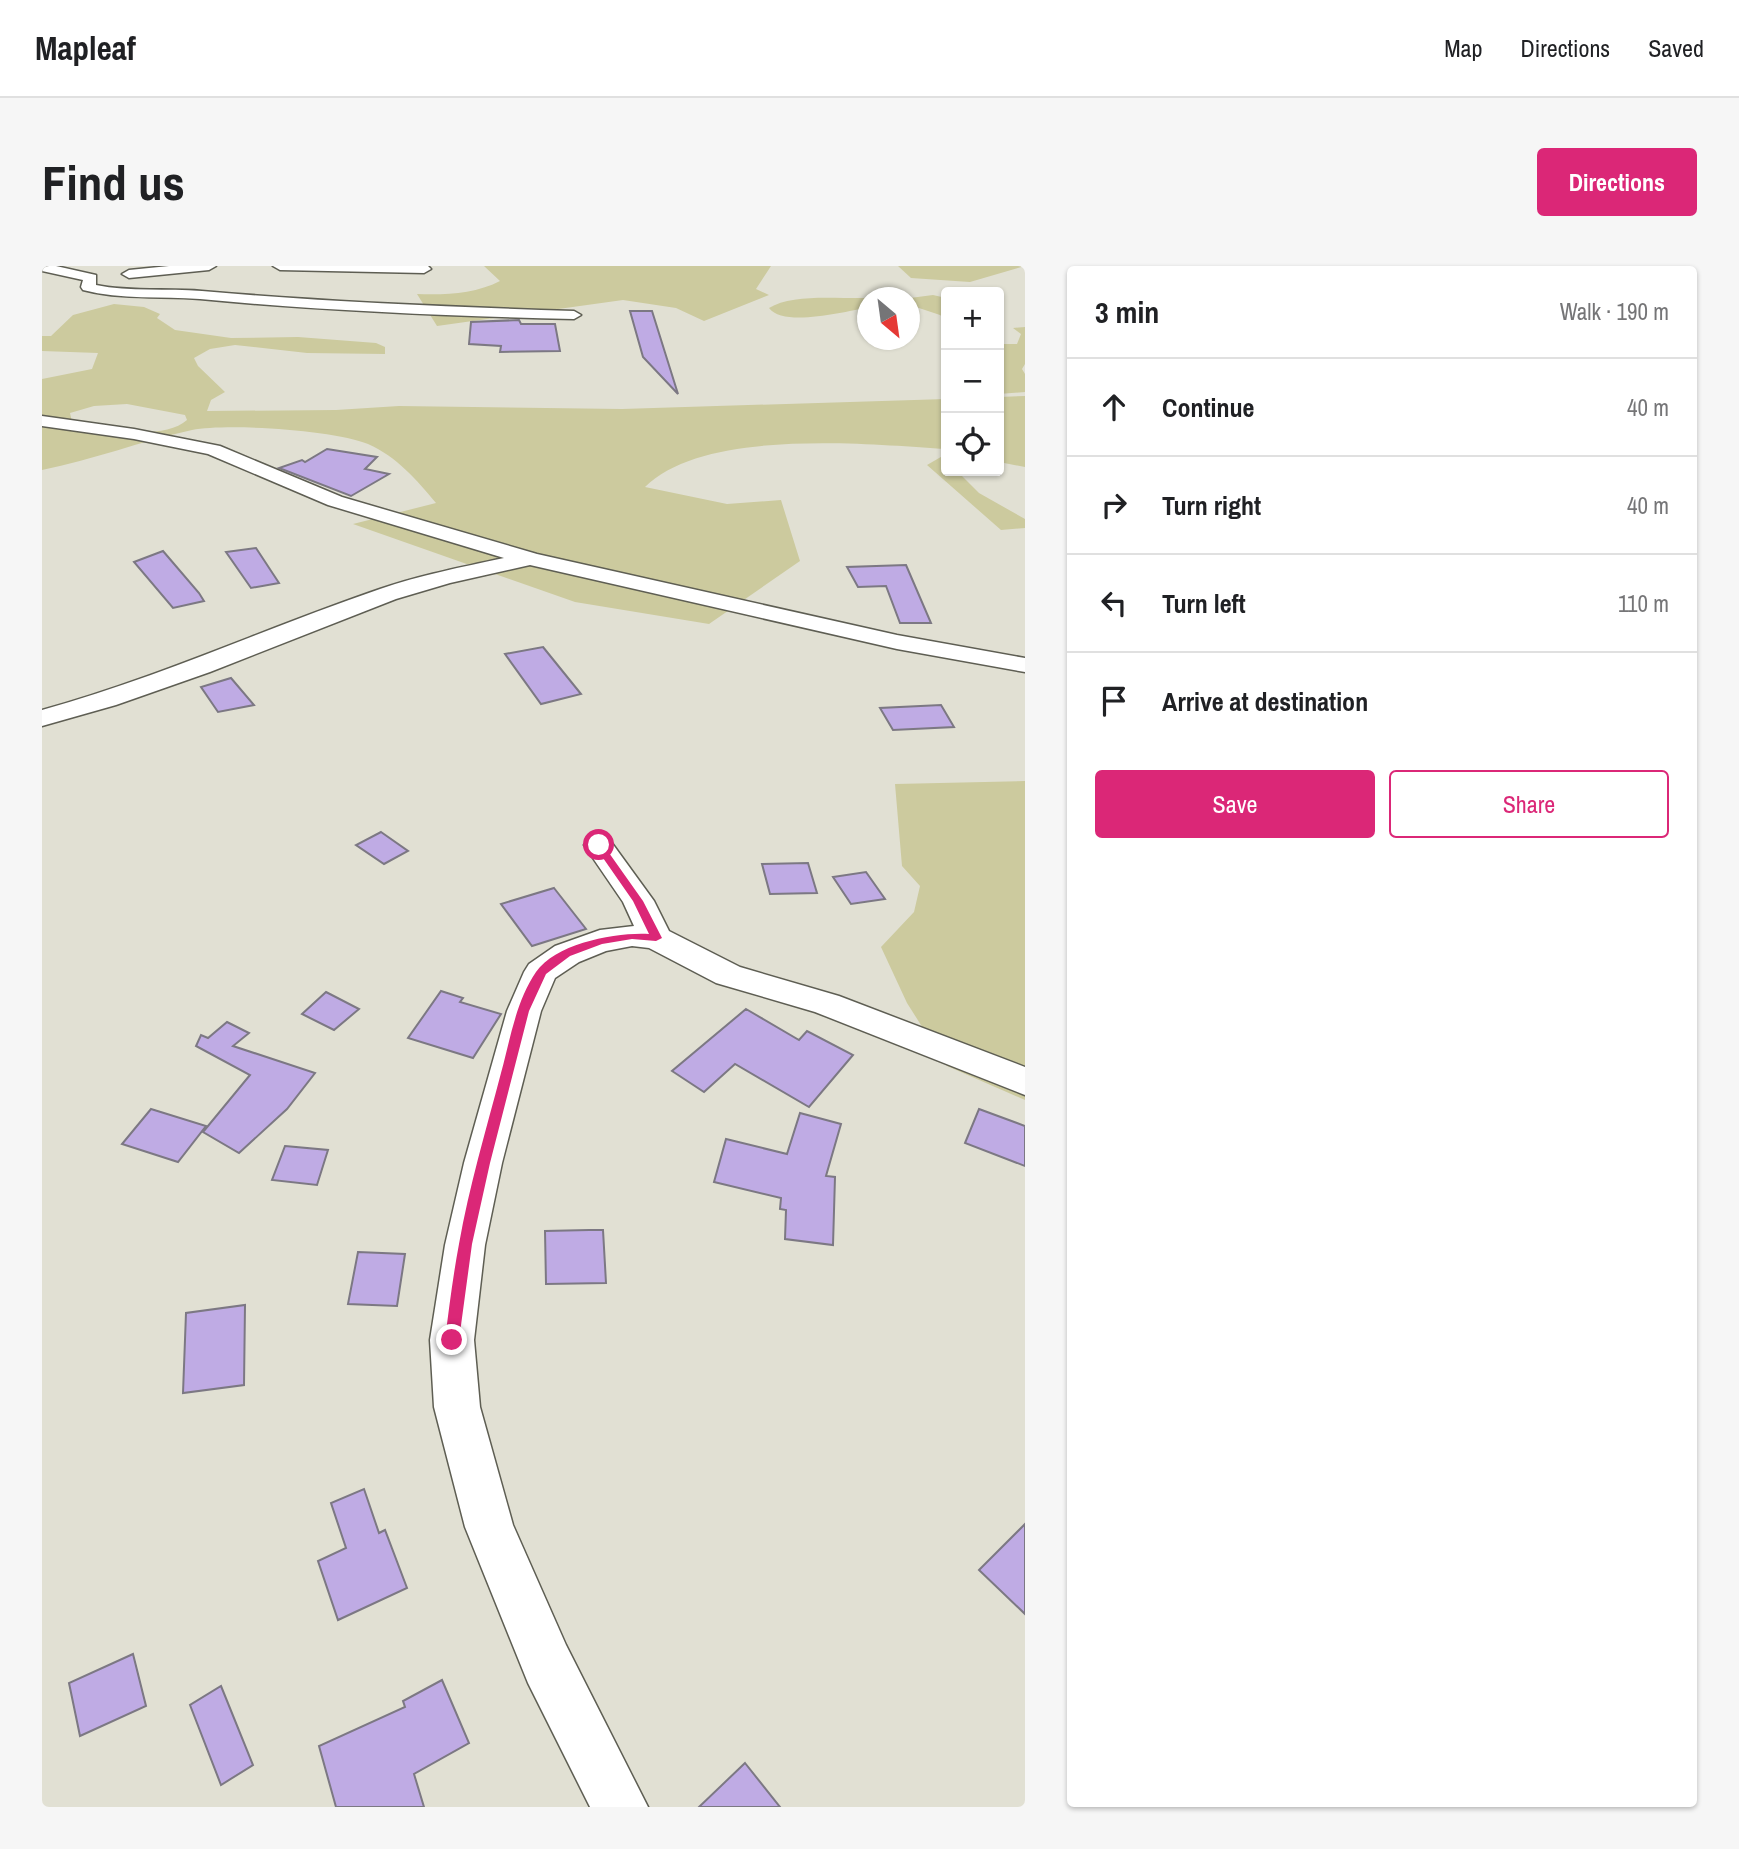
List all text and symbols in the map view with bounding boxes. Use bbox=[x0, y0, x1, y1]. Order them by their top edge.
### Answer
text: Mapleaf bbox=[35, 26, 136, 70]
text: Map bbox=[1444, 32, 1482, 64]
text: Directions bbox=[1520, 32, 1610, 64]
text: Saved bbox=[1648, 32, 1704, 64]
button: Directions bbox=[1537, 148, 1697, 216]
text: Find us bbox=[42, 149, 185, 215]
north arrow bbox=[857, 287, 920, 350]
map controls bbox=[941, 287, 1004, 476]
button: + bbox=[941, 287, 1004, 350]
text: 3 min bbox=[1095, 292, 1159, 332]
text: Walk · 190 m bbox=[1560, 296, 1669, 327]
button: − bbox=[941, 350, 1004, 413]
icon: ahead bbox=[1095, 388, 1133, 426]
text: Continue bbox=[1162, 390, 1254, 425]
text: 40 m bbox=[1627, 392, 1669, 423]
button: locate bbox=[941, 413, 1004, 476]
icon: right bbox=[1095, 486, 1133, 524]
text: Turn right bbox=[1162, 488, 1261, 523]
text: 40 m bbox=[1627, 490, 1669, 521]
icon: left bbox=[1095, 584, 1133, 622]
text: Turn left bbox=[1162, 586, 1246, 621]
text: 110 m bbox=[1618, 588, 1669, 619]
icon: arrive bbox=[1095, 682, 1133, 720]
text: Arrive at destination bbox=[1162, 684, 1368, 719]
button: Save bbox=[1095, 770, 1375, 838]
button: Share bbox=[1389, 770, 1669, 838]
route start bbox=[583, 829, 614, 860]
route end bbox=[436, 1324, 467, 1355]

